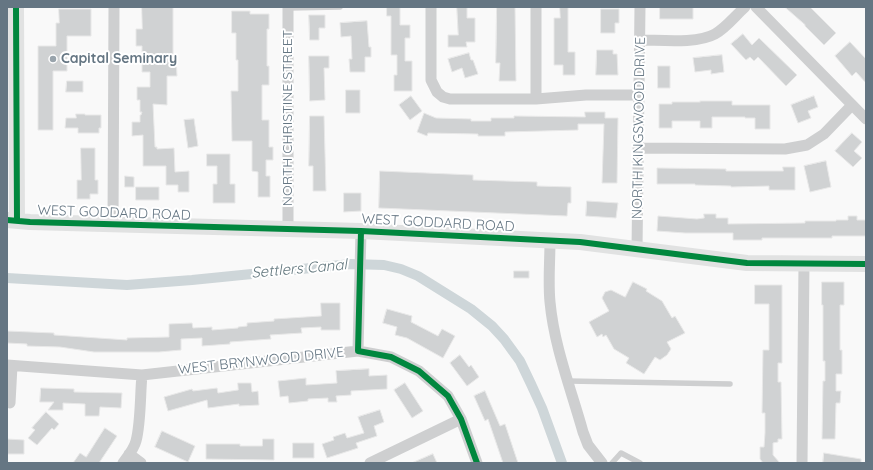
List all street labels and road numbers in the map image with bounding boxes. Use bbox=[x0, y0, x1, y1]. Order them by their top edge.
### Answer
street label: NORTH CHRISTINE STREET bbox=[280, 30, 296, 206]
street label: NORTH KINGSWOOD DRIVE bbox=[629, 37, 649, 219]
street label: WEST GODDARD ROAD bbox=[37, 202, 191, 224]
street label: WEST GODDARD ROAD bbox=[361, 211, 515, 235]
street label: WEST BRYNWOOD DRIVE bbox=[177, 344, 345, 378]

